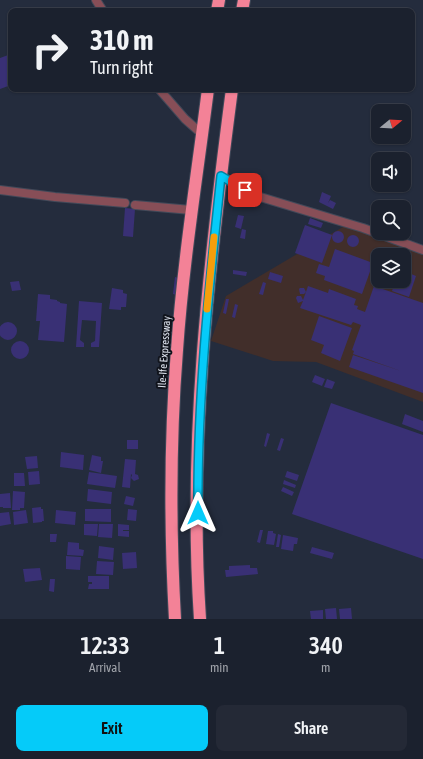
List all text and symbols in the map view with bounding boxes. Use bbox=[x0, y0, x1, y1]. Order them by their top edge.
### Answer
icon: right bbox=[24, 24, 76, 76]
text: 310 m bbox=[90, 24, 153, 56]
text: Turn right bbox=[90, 57, 153, 78]
north arrow bbox=[371, 104, 411, 144]
map controls bbox=[371, 104, 411, 288]
button: sound bbox=[371, 152, 411, 192]
pin bbox=[228, 173, 262, 207]
icon: arrive bbox=[234, 179, 256, 201]
button: search bbox=[371, 200, 411, 240]
button: layers bbox=[371, 248, 411, 288]
street label: Ile-Ife Expressway bbox=[155, 315, 173, 388]
position arrow bbox=[177, 492, 219, 534]
text: 12:33 bbox=[80, 632, 130, 659]
text: 1 bbox=[214, 632, 225, 659]
text: 340 bbox=[309, 632, 343, 659]
text: Arrival bbox=[89, 660, 121, 675]
text: min bbox=[210, 660, 229, 675]
text: m bbox=[321, 660, 330, 675]
button: Exit bbox=[16, 705, 208, 751]
button: Share bbox=[216, 705, 407, 751]

